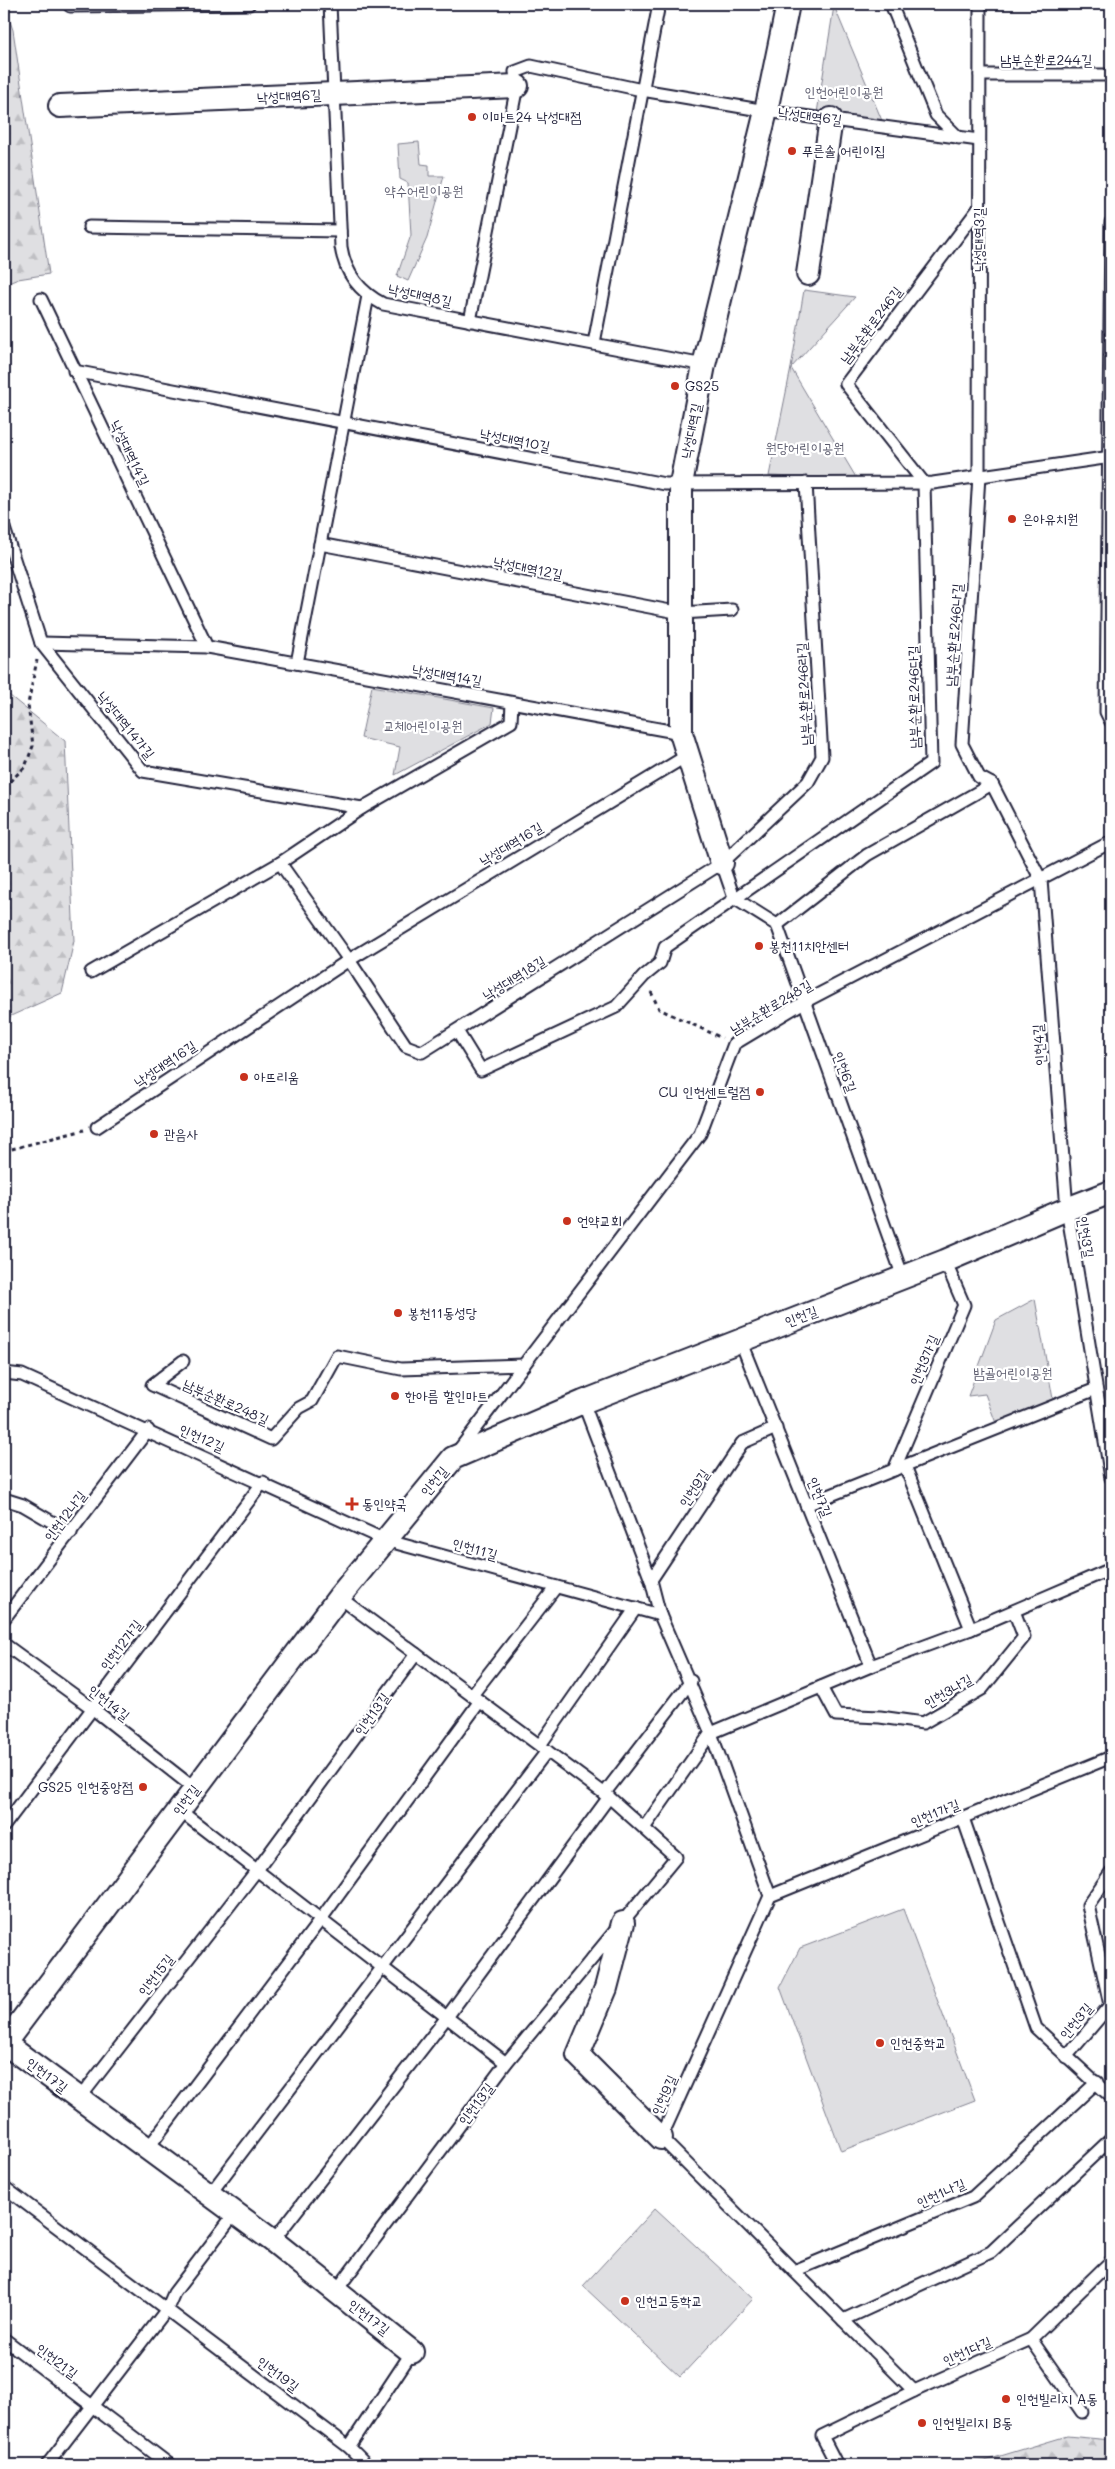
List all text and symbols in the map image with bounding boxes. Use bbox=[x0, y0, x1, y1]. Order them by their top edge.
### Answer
street label: 남부순환로244길 bbox=[1000, 50, 1093, 69]
park label: 인헌어린이공원 bbox=[805, 82, 883, 101]
street label: 낙성대역6길 bbox=[256, 84, 323, 107]
street label: 낙성대역6길 bbox=[777, 102, 844, 129]
place label: 이마트24 낙성대점 bbox=[482, 107, 581, 126]
marker: 이마트24 낙성대점 bbox=[466, 111, 478, 123]
place label: 푸른솔 어린이집 bbox=[802, 141, 885, 160]
marker: 푸른솔 어린이집 bbox=[786, 145, 798, 157]
park label: 약수어린이공원 bbox=[385, 181, 463, 200]
street label: 낙성대역3길 bbox=[969, 207, 988, 272]
street label: 낙성대역8길 bbox=[386, 278, 454, 311]
street label: 남부순환로246길 bbox=[835, 282, 906, 367]
place label: GS25 bbox=[685, 376, 719, 395]
marker: GS25 bbox=[669, 380, 681, 392]
street label: 낙성대역길 bbox=[676, 401, 705, 460]
street label: 낙성대역14길 bbox=[106, 417, 155, 489]
street label: 낙성대역10길 bbox=[478, 423, 553, 456]
park label: 원당어린이공원 bbox=[766, 438, 844, 457]
place label: 은아유치원 bbox=[1022, 509, 1078, 528]
marker: 은아유치원 bbox=[1006, 513, 1018, 525]
street label: 낙성대역12길 bbox=[492, 551, 565, 584]
street label: 남부순환로246나길 bbox=[940, 582, 967, 687]
street label: 남부순환로246라길 bbox=[791, 641, 816, 746]
street label: 남부순환로246다길 bbox=[903, 644, 924, 749]
street label: 낙성대역14길 bbox=[411, 659, 484, 690]
street label: 낙성대역14가길 bbox=[93, 687, 160, 763]
park label: 교체어린이공원 bbox=[384, 716, 462, 735]
street label: 낙성대역16길 bbox=[475, 817, 547, 870]
place label: 봉천11치안센터 bbox=[769, 936, 849, 955]
marker: 봉천11치안센터 bbox=[753, 940, 765, 952]
street label: 낙성대역18길 bbox=[479, 950, 550, 1004]
street label: 남부순환로248길 bbox=[726, 974, 816, 1038]
street label: 인헌4길 bbox=[1028, 1023, 1049, 1067]
street label: 낙성대역16길 bbox=[130, 1035, 200, 1091]
street label: 인헌6길 bbox=[829, 1049, 862, 1096]
place label: 아뜨리움 bbox=[254, 1067, 299, 1086]
marker: 아뜨리움 bbox=[238, 1071, 250, 1083]
place label: CU 인헌센트럴점 bbox=[659, 1082, 750, 1101]
marker: CU 인헌센트럴점 bbox=[754, 1086, 766, 1098]
place label: 관음사 bbox=[164, 1124, 199, 1143]
marker: 관음사 bbox=[148, 1128, 160, 1140]
place label: 언약교회 bbox=[577, 1211, 622, 1230]
marker: 언약교회 bbox=[561, 1215, 573, 1227]
street label: 인헌3길 bbox=[1074, 1215, 1099, 1260]
street label: 인헌길 bbox=[782, 1300, 821, 1330]
place label: 봉천11동성당 bbox=[408, 1303, 478, 1322]
marker: 봉천11동성당 bbox=[392, 1307, 404, 1319]
street label: 인헌3가길 bbox=[904, 1331, 943, 1388]
park label: 밤골어린이공원 bbox=[974, 1363, 1052, 1382]
street label: 남부순환로248길 bbox=[180, 1374, 273, 1429]
place label: 한아름 할인마트 bbox=[405, 1386, 488, 1405]
marker: 한아름 할인마트 bbox=[389, 1390, 401, 1402]
street label: 인헌12길 bbox=[176, 1419, 229, 1456]
street label: 인헌길 bbox=[415, 1461, 452, 1500]
street label: 인헌9길 bbox=[674, 1464, 714, 1510]
street label: 인헌7길 bbox=[804, 1474, 837, 1520]
street label: 인헌12나길 bbox=[39, 1486, 90, 1545]
place label: 동인약국 bbox=[362, 1494, 407, 1513]
marker: 동인약국 bbox=[346, 1498, 358, 1510]
street label: 인헌11길 bbox=[450, 1533, 501, 1564]
street label: 인헌12가길 bbox=[95, 1615, 146, 1674]
street label: 인헌3나길 bbox=[920, 1669, 976, 1712]
street label: 인헌14길 bbox=[84, 1680, 135, 1725]
street label: 인헌13길 bbox=[350, 1688, 394, 1739]
place label: GS25 인헌중앙점 bbox=[38, 1777, 133, 1796]
street label: 인헌길 bbox=[168, 1780, 204, 1819]
marker: GS25 인헌중앙점 bbox=[137, 1781, 149, 1793]
street label: 인헌1가길 bbox=[907, 1794, 963, 1831]
street label: 인헌15길 bbox=[133, 1949, 178, 2000]
street label: 인헌3길 bbox=[1055, 1998, 1097, 2043]
place label: 인헌중학교 bbox=[890, 2033, 946, 2052]
marker: 인헌중학교 bbox=[874, 2037, 886, 2049]
street label: 인헌17길 bbox=[22, 2053, 73, 2097]
street label: 인헌9길 bbox=[646, 2071, 681, 2118]
street label: 인헌13길 bbox=[453, 2078, 498, 2129]
street label: 인헌1나길 bbox=[913, 2173, 969, 2212]
place label: 인헌고등학교 bbox=[635, 2291, 703, 2310]
street label: 인헌17길 bbox=[345, 2294, 395, 2339]
marker: 인헌고등학교 bbox=[619, 2295, 631, 2307]
street label: 인헌1다길 bbox=[939, 2331, 995, 2370]
street label: 인헌21길 bbox=[32, 2339, 83, 2383]
street label: 인헌19길 bbox=[253, 2351, 304, 2396]
place label: 인헌빌리지 A동 bbox=[1016, 2389, 1098, 2408]
marker: 인헌빌리지 A동 bbox=[1000, 2393, 1012, 2405]
place label: 인헌빌리지 B동 bbox=[932, 2413, 1013, 2432]
marker: 인헌빌리지 B동 bbox=[916, 2417, 928, 2429]

